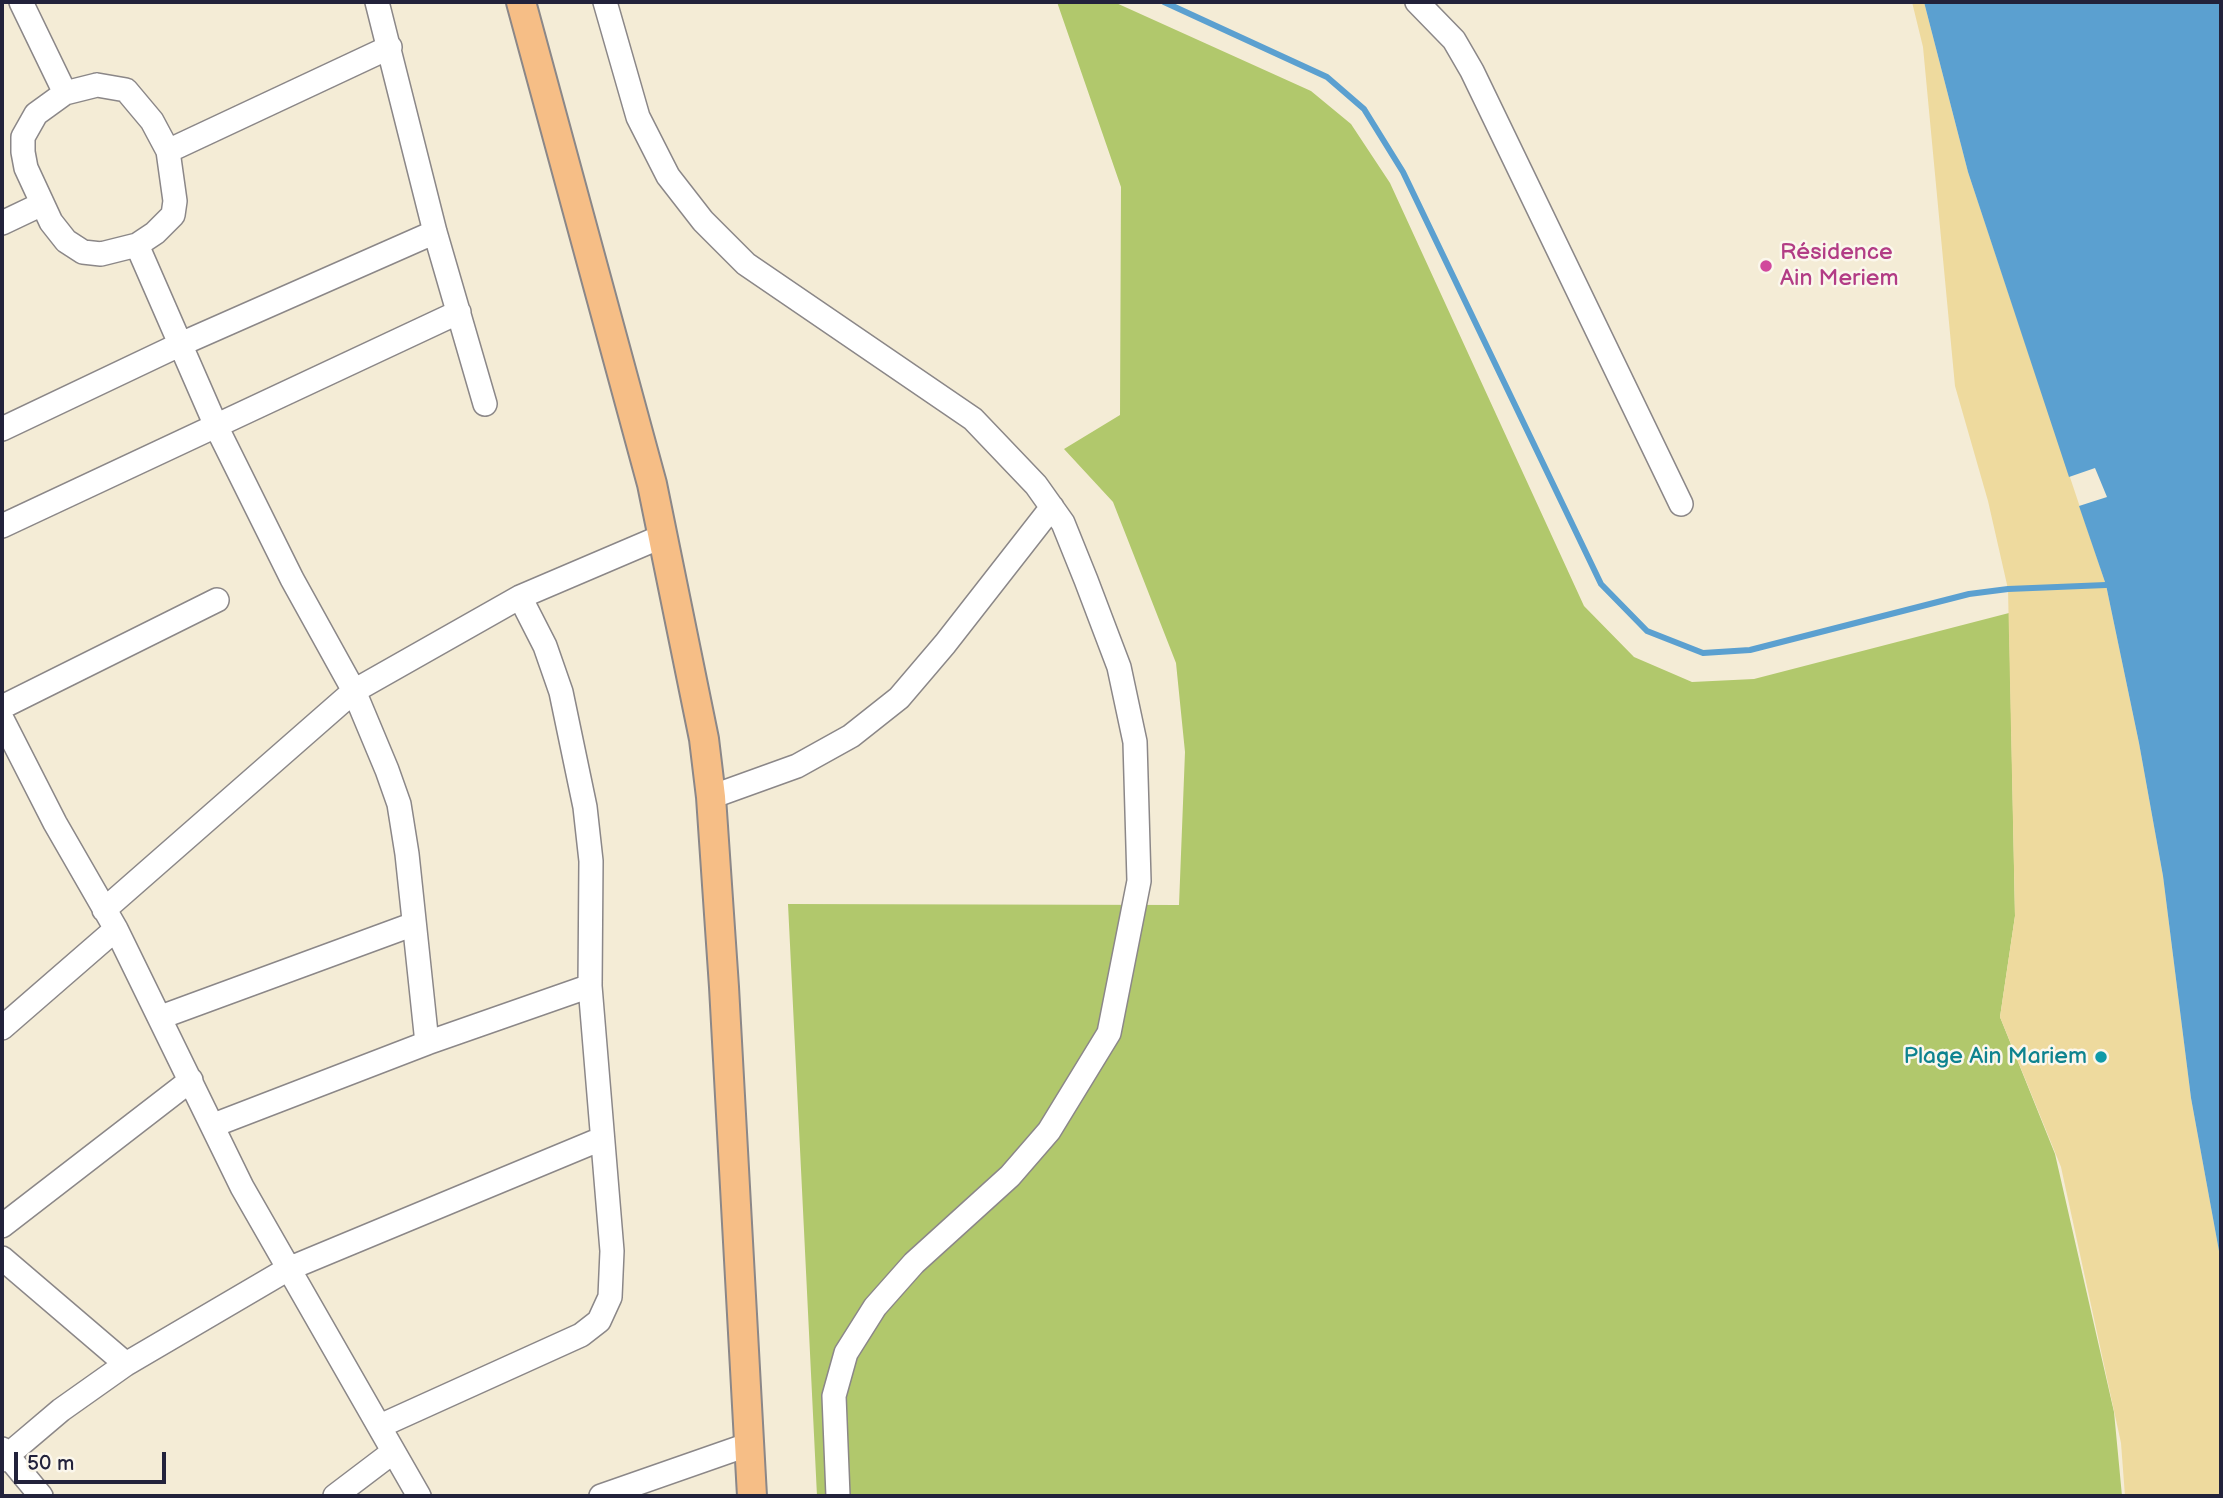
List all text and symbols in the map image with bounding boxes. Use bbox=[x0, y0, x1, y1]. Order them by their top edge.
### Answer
place label: Résidence Ain Meriem bbox=[1780, 239, 1898, 293]
marker: Résidence Ain Meriem bbox=[1758, 258, 1774, 274]
place label: Plage Ain Mariem bbox=[1904, 1043, 2087, 1071]
marker: Plage Ain Mariem bbox=[2093, 1049, 2109, 1065]
scale bar bbox=[18, 1438, 170, 1482]
text: 50 m bbox=[27, 1451, 74, 1476]

